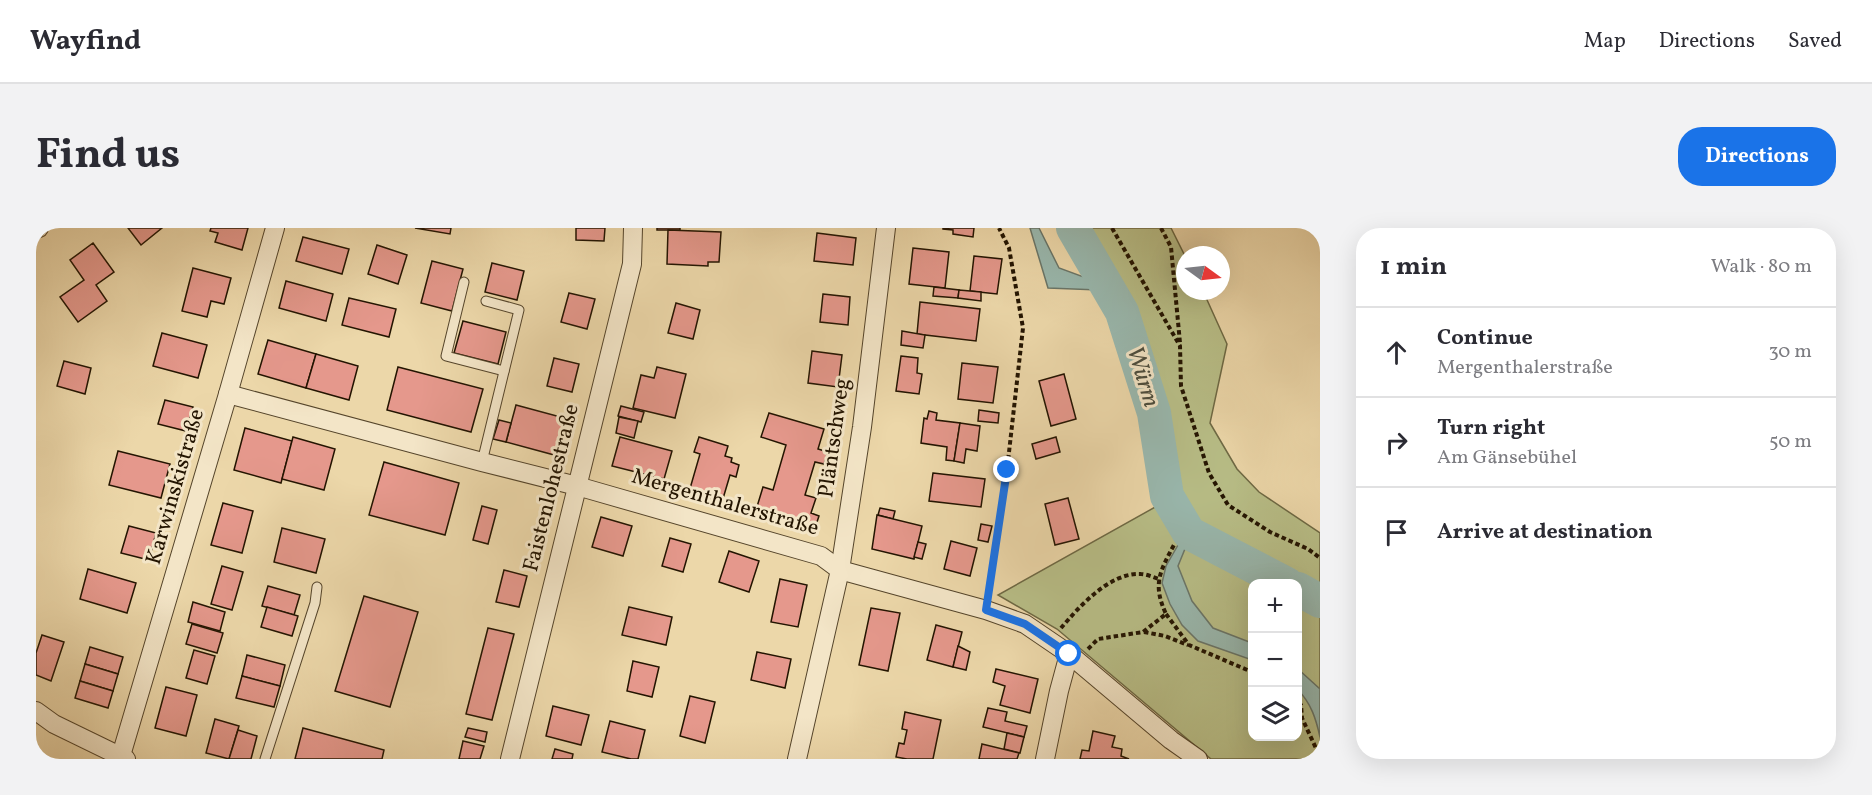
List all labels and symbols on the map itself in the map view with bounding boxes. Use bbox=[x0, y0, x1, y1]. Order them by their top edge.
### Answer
north arrow bbox=[1176, 246, 1230, 300]
water label: Würm bbox=[1117, 342, 1167, 412]
street label: Pläntschweg bbox=[811, 376, 859, 500]
street label: Faistenlohestraße bbox=[516, 401, 588, 575]
street label: Karwinskistraße bbox=[139, 405, 213, 569]
route end bbox=[993, 456, 1019, 482]
street label: Mergenthalerstraße bbox=[628, 461, 822, 545]
route start bbox=[1055, 640, 1081, 666]

